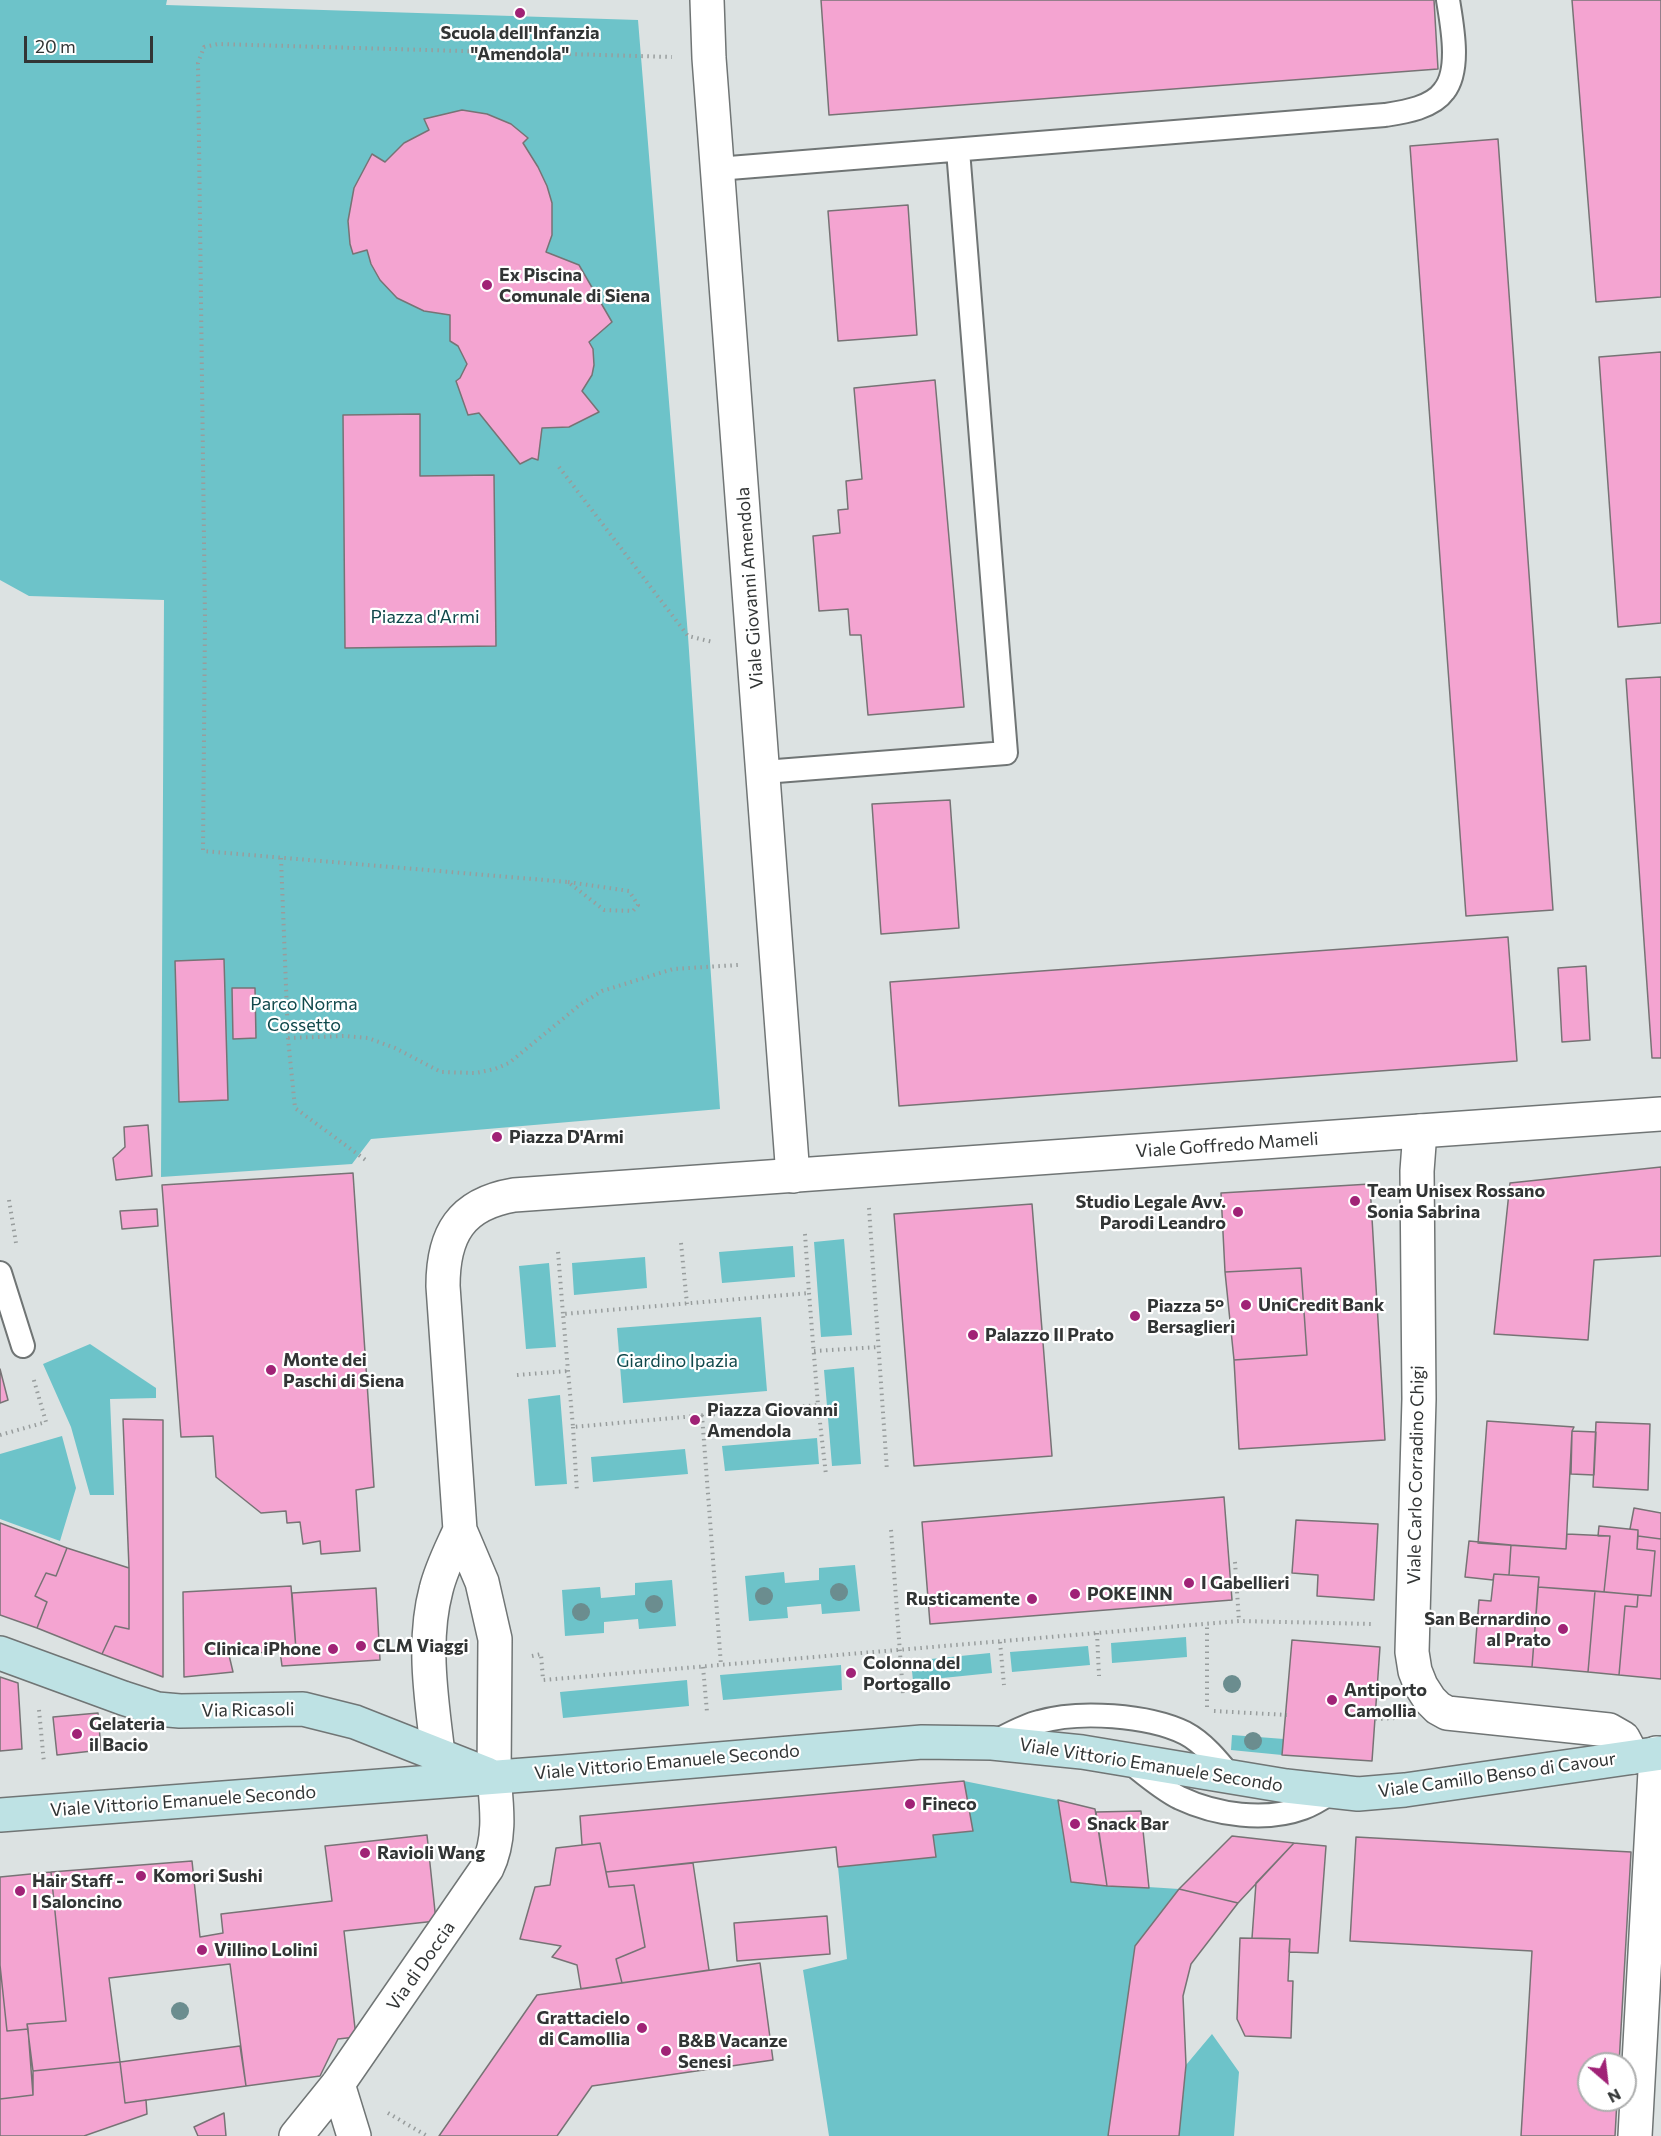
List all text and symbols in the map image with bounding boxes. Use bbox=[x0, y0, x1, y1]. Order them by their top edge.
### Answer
marker: Scuola dell'Infanzia "Amendola" bbox=[513, 6, 527, 20]
place label: Scuola dell'Infanzia "Amendola" bbox=[440, 22, 600, 64]
scale bar bbox=[27, 24, 156, 62]
text: 20 m bbox=[35, 35, 76, 57]
place label: Ex Piscina Comunale di Siena bbox=[499, 264, 650, 306]
marker: Ex Piscina Comunale di Siena bbox=[480, 278, 494, 292]
street label: Viale Giovanni Amendola bbox=[732, 486, 768, 690]
park label: Piazza d'Armi bbox=[370, 606, 480, 628]
park label: Parco Norma Cossetto bbox=[250, 993, 358, 1036]
place label: Piazza D'Armi bbox=[509, 1126, 624, 1148]
street label: Viale Goffredo Mameli bbox=[1135, 1128, 1319, 1162]
marker: Piazza D'Armi bbox=[490, 1130, 504, 1144]
place label: Team Unisex Rossano Sonia Sabrina bbox=[1367, 1180, 1545, 1222]
place label: Studio Legale Avv. Parodi Leandro bbox=[1075, 1191, 1226, 1234]
marker: Team Unisex Rossano Sonia Sabrina bbox=[1348, 1194, 1362, 1208]
marker: Studio Legale Avv. Parodi Leandro bbox=[1231, 1205, 1245, 1219]
place label: UniCredit Bank bbox=[1258, 1294, 1384, 1316]
place label: Piazza 5° Bersaglieri bbox=[1147, 1295, 1235, 1338]
marker: UniCredit Bank bbox=[1239, 1298, 1253, 1312]
marker: Piazza 5° Bersaglieri bbox=[1128, 1309, 1142, 1323]
place label: Palazzo Il Prato bbox=[985, 1324, 1114, 1346]
marker: Palazzo Il Prato bbox=[966, 1328, 980, 1342]
place label: Monte dei Paschi di Siena bbox=[283, 1349, 404, 1392]
park label: Giardino Ipazia bbox=[616, 1350, 738, 1372]
marker: Monte dei Paschi di Siena bbox=[264, 1363, 278, 1377]
street label: Viale Carlo Corradino Chigi bbox=[1403, 1365, 1429, 1585]
place label: Piazza Giovanni Amendola bbox=[707, 1399, 838, 1442]
marker: Piazza Giovanni Amendola bbox=[688, 1413, 702, 1427]
place label: I Gabellieri bbox=[1201, 1572, 1290, 1594]
marker: I Gabellieri bbox=[1182, 1576, 1196, 1590]
place label: POKE INN bbox=[1087, 1583, 1173, 1605]
marker: POKE INN bbox=[1068, 1587, 1082, 1601]
place label: Rusticamente bbox=[906, 1588, 1020, 1610]
marker: Rusticamente bbox=[1025, 1592, 1039, 1606]
place label: San Bernardino al Prato bbox=[1424, 1608, 1551, 1650]
marker: San Bernardino al Prato bbox=[1556, 1622, 1570, 1636]
place label: CLM Viaggi bbox=[373, 1635, 469, 1657]
place label: Clinica iPhone bbox=[204, 1638, 321, 1660]
marker: CLM Viaggi bbox=[354, 1639, 368, 1653]
marker: Clinica iPhone bbox=[326, 1642, 340, 1656]
place label: Colonna del Portogallo bbox=[863, 1652, 960, 1694]
marker: Colonna del Portogallo bbox=[844, 1666, 858, 1680]
place label: Antiporto Camollia bbox=[1344, 1679, 1427, 1722]
marker: Antiporto Camollia bbox=[1325, 1693, 1339, 1707]
street label: Via Ricasoli bbox=[201, 1698, 295, 1722]
place label: Gelateria il Bacio bbox=[89, 1713, 165, 1756]
marker: Gelateria il Bacio bbox=[70, 1727, 84, 1741]
street label: Viale Vittorio Emanuele Secondo bbox=[1018, 1733, 1284, 1797]
street label: Viale Vittorio Emanuele Secondo bbox=[533, 1740, 801, 1784]
street label: Viale Camillo Benso di Cavour bbox=[1377, 1748, 1617, 1802]
street label: Viale Vittorio Emanuele Secondo bbox=[49, 1781, 317, 1821]
place label: Fineco bbox=[922, 1793, 977, 1815]
marker: Fineco bbox=[903, 1797, 917, 1811]
place label: Snack Bar bbox=[1087, 1813, 1169, 1835]
marker: Snack Bar bbox=[1068, 1817, 1082, 1831]
place label: Ravioli Wang bbox=[377, 1842, 485, 1864]
marker: Ravioli Wang bbox=[358, 1846, 372, 1860]
place label: Komori Sushi bbox=[153, 1865, 263, 1887]
marker: Komori Sushi bbox=[134, 1869, 148, 1883]
place label: Hair Staff - I Saloncino bbox=[32, 1870, 124, 1912]
marker: Hair Staff - I Saloncino bbox=[13, 1884, 27, 1898]
street label: Via di Doccia bbox=[382, 1917, 460, 2015]
place label: Villino Lolini bbox=[214, 1939, 318, 1961]
marker: Villino Lolini bbox=[195, 1943, 209, 1957]
place label: Grattacielo di Camollia bbox=[537, 2007, 630, 2050]
marker: Grattacielo di Camollia bbox=[635, 2021, 649, 2035]
place label: B&B Vacanze Senesi bbox=[678, 2030, 788, 2072]
marker: B&B Vacanze Senesi bbox=[659, 2044, 673, 2058]
north arrow bbox=[1577, 2052, 1637, 2112]
text: N bbox=[1605, 2085, 1625, 2108]

